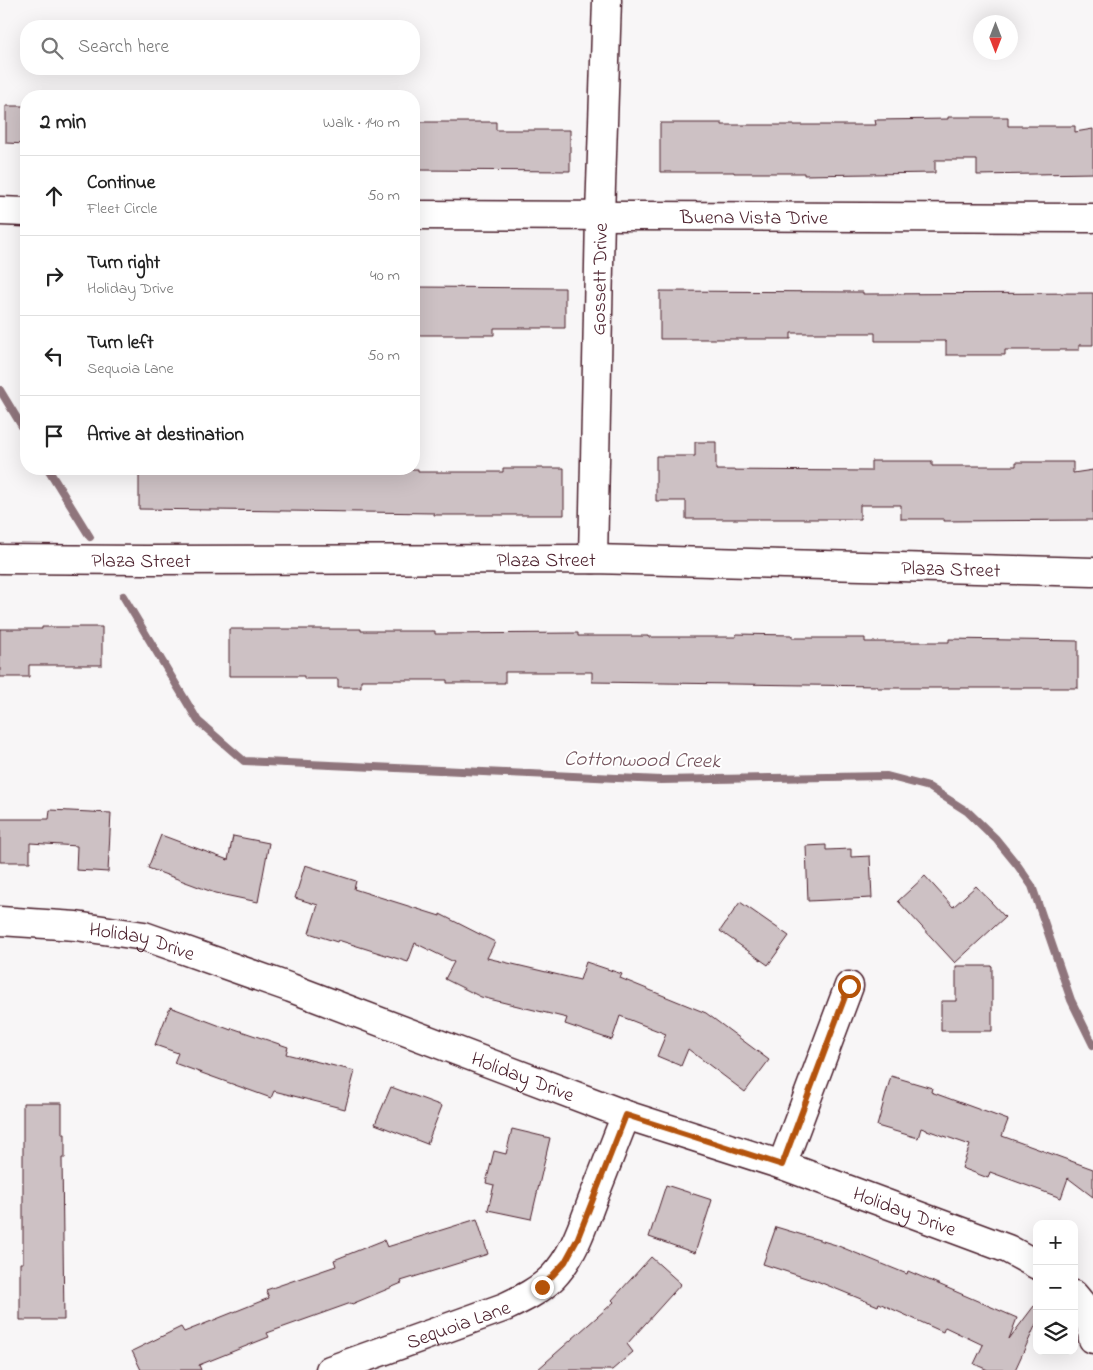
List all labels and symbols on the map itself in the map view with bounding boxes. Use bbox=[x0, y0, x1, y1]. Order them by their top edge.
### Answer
north arrow bbox=[973, 15, 1018, 60]
street label: Buena Vista Drive bbox=[679, 204, 828, 234]
street label: Gossett Drive bbox=[586, 223, 617, 336]
street label: Plaza Street bbox=[496, 547, 596, 576]
street label: Plaza Street bbox=[91, 548, 191, 577]
street label: Plaza Street bbox=[901, 555, 1001, 587]
water label: Cottonwood Creek bbox=[564, 745, 721, 777]
street label: Holiday Drive bbox=[87, 916, 198, 970]
route start bbox=[838, 975, 861, 998]
street label: Holiday Drive bbox=[466, 1046, 578, 1111]
street label: Holiday Drive bbox=[848, 1181, 960, 1246]
route end bbox=[531, 1276, 554, 1299]
street label: Sequoia Lane bbox=[403, 1294, 515, 1358]

